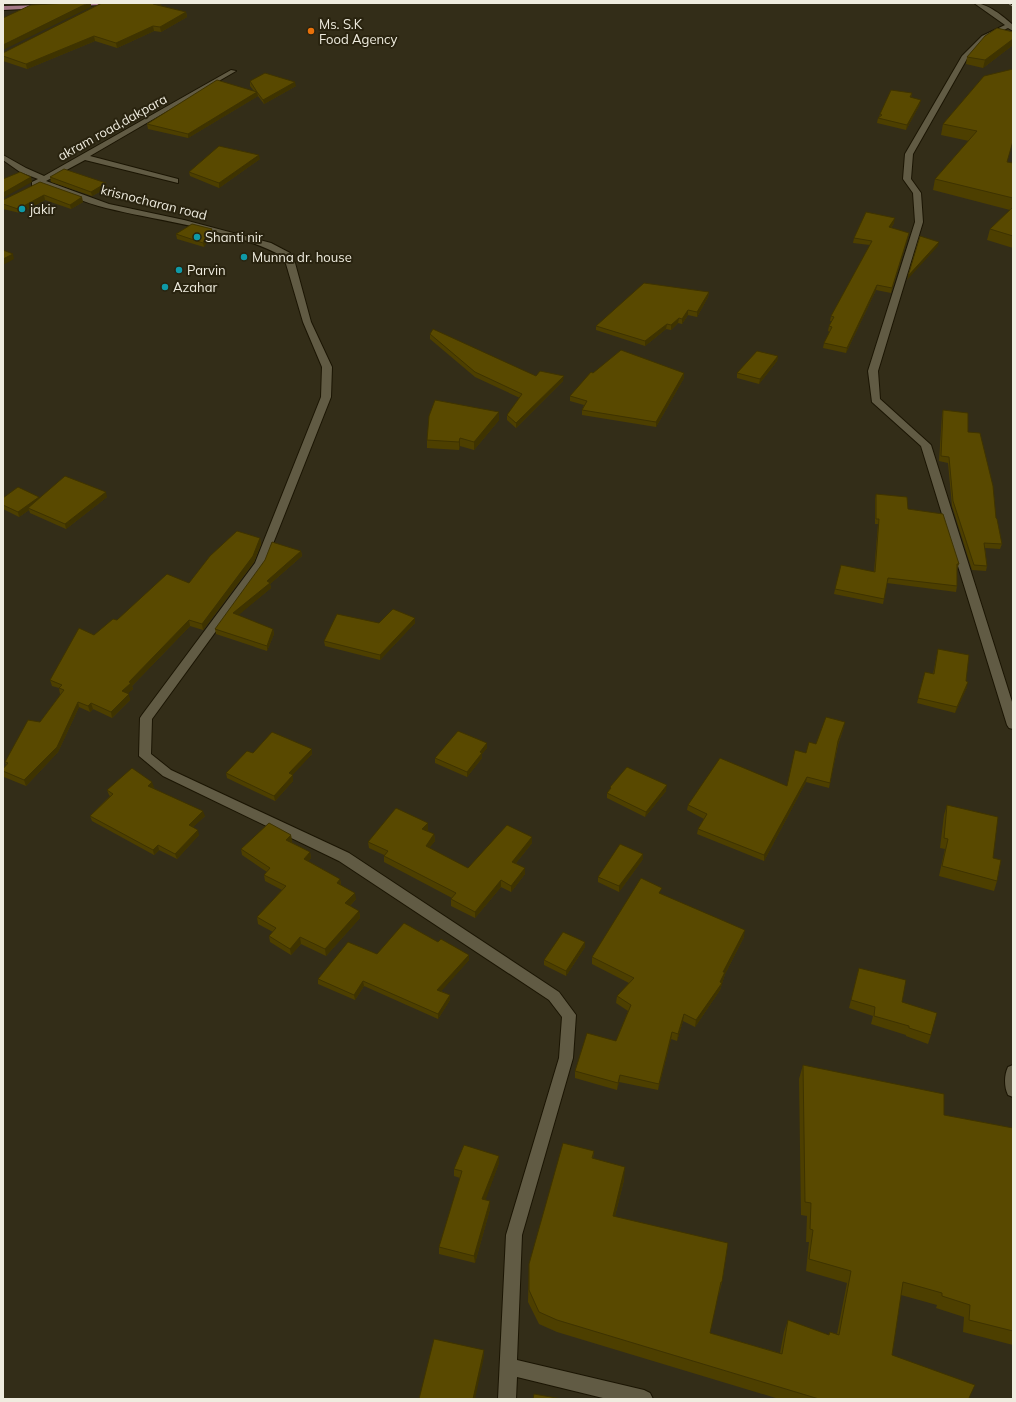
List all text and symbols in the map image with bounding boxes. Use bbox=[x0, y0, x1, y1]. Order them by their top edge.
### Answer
place label: Ms. S.K Food Agency bbox=[319, 16, 398, 47]
marker: Ms. S.K Food Agency bbox=[306, 26, 316, 36]
street label: akram road,dakpara bbox=[55, 90, 169, 164]
street label: krisnocharan road bbox=[99, 181, 209, 223]
place label: jakir bbox=[29, 201, 56, 217]
marker: jakir bbox=[17, 204, 27, 214]
place label: Shanti nir bbox=[205, 229, 263, 245]
marker: Shanti nir bbox=[192, 232, 202, 242]
place label: Munna dr. house bbox=[252, 249, 352, 265]
marker: Munna dr. house bbox=[239, 252, 249, 262]
place label: Parvin bbox=[187, 262, 226, 278]
marker: Parvin bbox=[174, 265, 184, 275]
place label: Azahar bbox=[173, 279, 217, 295]
marker: Azahar bbox=[160, 282, 170, 292]

